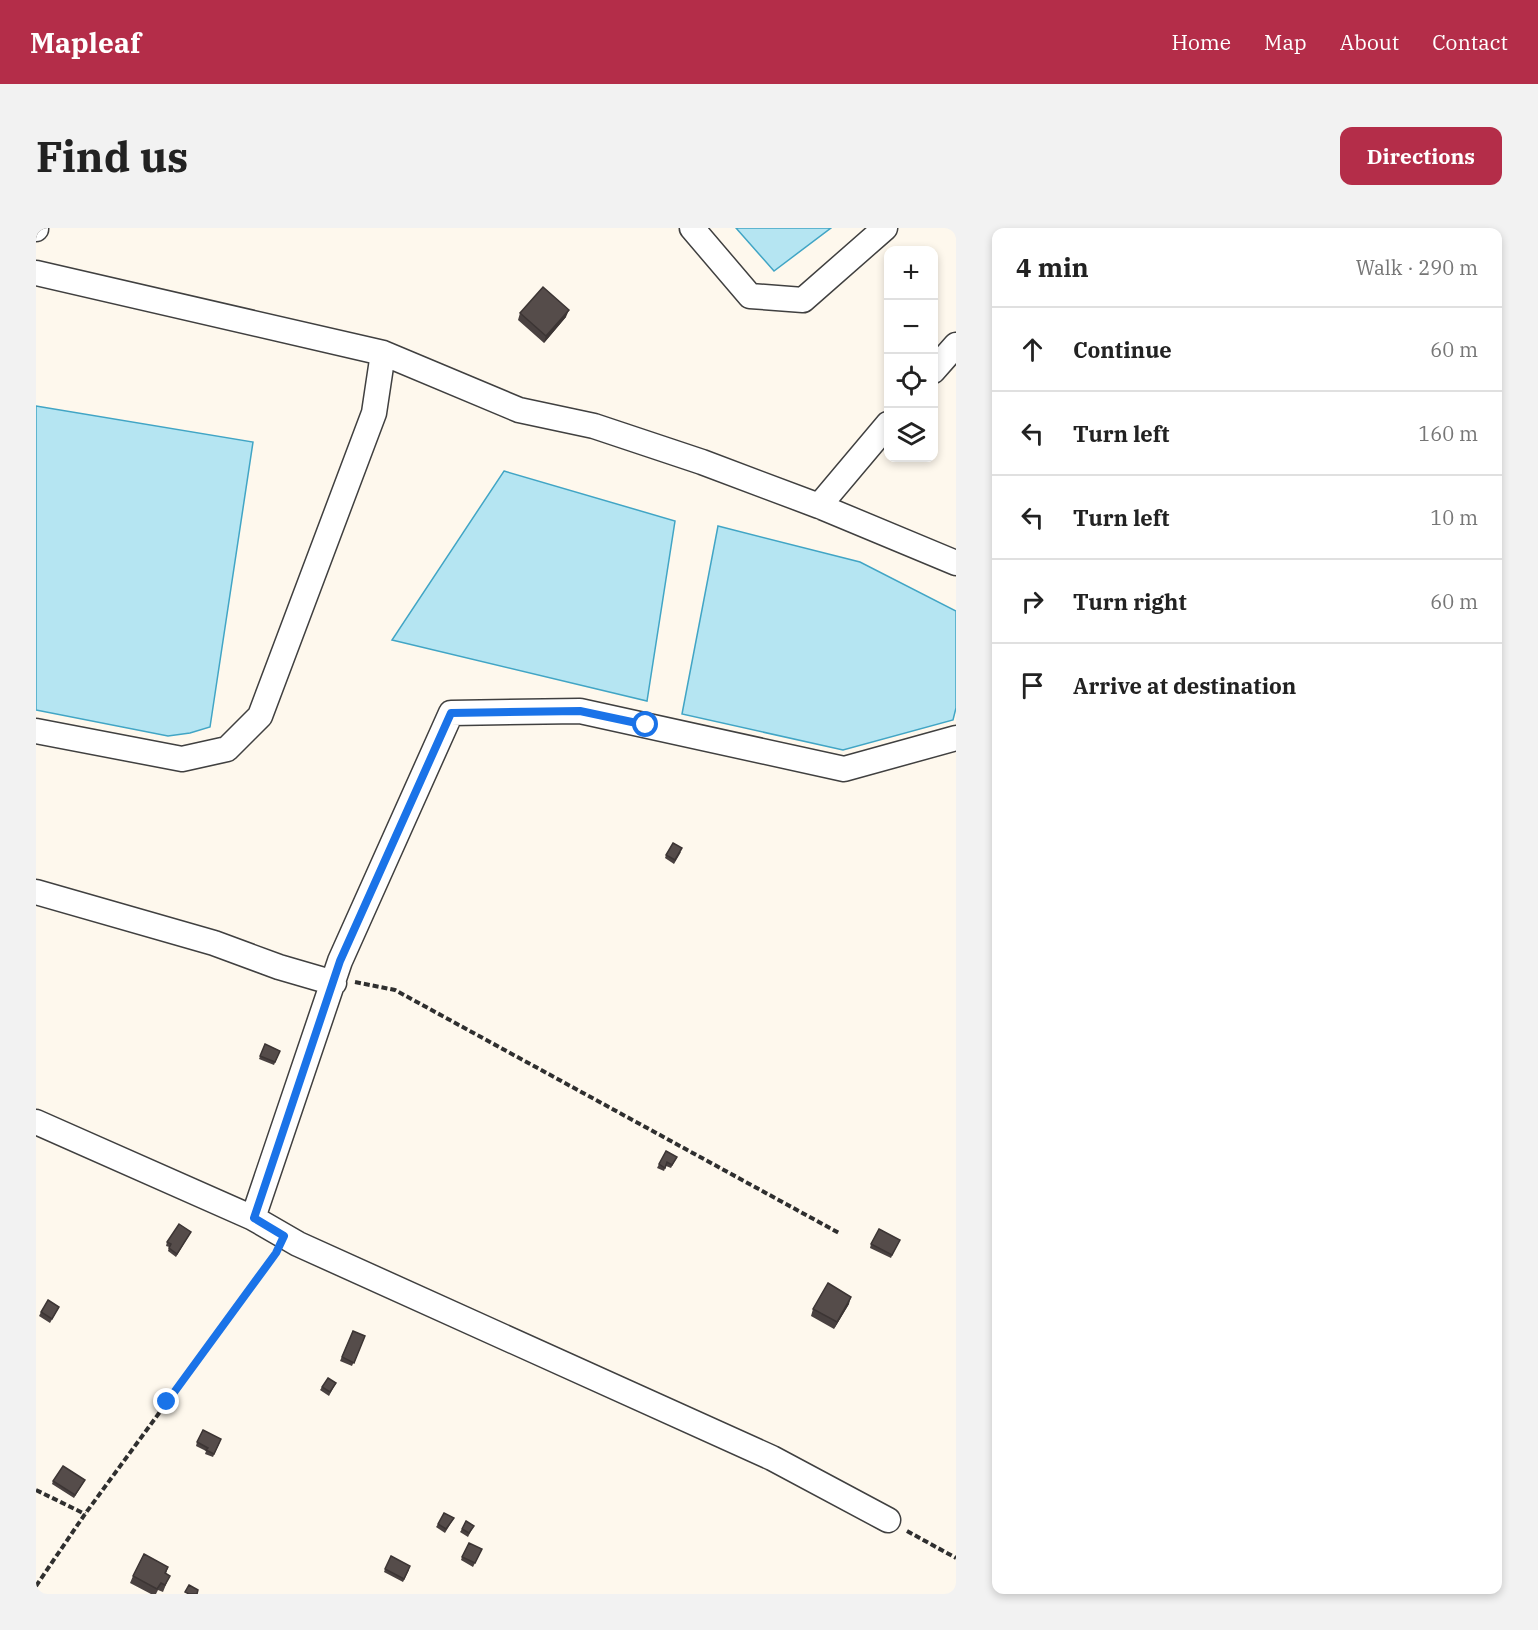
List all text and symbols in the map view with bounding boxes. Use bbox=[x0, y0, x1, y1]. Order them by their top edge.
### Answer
text: Mapleaf bbox=[30, 24, 141, 61]
text: Home bbox=[1171, 28, 1231, 56]
text: Map bbox=[1264, 28, 1307, 56]
text: About bbox=[1340, 28, 1399, 56]
text: Contact bbox=[1432, 28, 1508, 56]
button: Directions bbox=[1340, 127, 1502, 185]
text: Find us bbox=[36, 129, 188, 184]
map controls bbox=[884, 246, 938, 462]
button: + bbox=[884, 246, 938, 300]
text: 4 min bbox=[1016, 250, 1089, 284]
text: Walk · 290 m bbox=[1356, 254, 1478, 281]
button: − bbox=[884, 300, 938, 354]
icon: ahead bbox=[1016, 333, 1049, 366]
text: Continue bbox=[1073, 335, 1172, 364]
text: 60 m bbox=[1430, 336, 1478, 363]
button: locate bbox=[884, 354, 938, 408]
button: layers bbox=[884, 408, 938, 462]
icon: left bbox=[1016, 417, 1049, 450]
text: Turn left bbox=[1073, 419, 1169, 448]
text: 160 m bbox=[1418, 420, 1478, 447]
icon: left bbox=[1016, 501, 1049, 534]
text: Turn left bbox=[1073, 503, 1169, 532]
text: 10 m bbox=[1430, 504, 1478, 531]
icon: right bbox=[1016, 585, 1049, 618]
text: Turn right bbox=[1073, 587, 1187, 616]
text: 60 m bbox=[1430, 588, 1478, 615]
icon: arrive bbox=[1016, 669, 1049, 702]
text: Arrive at destination bbox=[1073, 671, 1296, 700]
route start bbox=[632, 711, 658, 737]
route end bbox=[153, 1388, 179, 1414]

